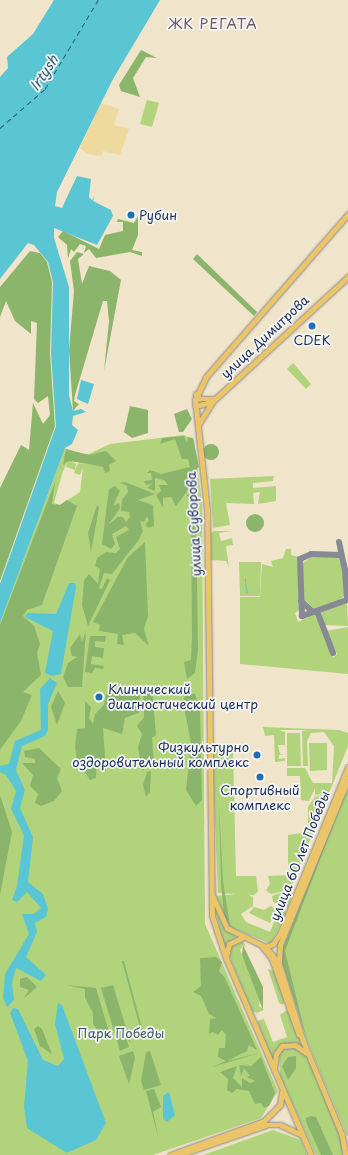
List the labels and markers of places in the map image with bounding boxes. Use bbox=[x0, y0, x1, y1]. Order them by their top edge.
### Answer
place label: Рубин bbox=[139, 207, 177, 223]
marker: Рубин bbox=[126, 210, 136, 220]
marker: CDEK bbox=[307, 321, 317, 331]
place label: CDEK bbox=[293, 332, 331, 348]
place label: Клинический диагностический центр bbox=[108, 682, 258, 713]
marker: Клинический диагностический центр bbox=[93, 691, 105, 703]
place label: Физкультурно оздоровительный комплекс bbox=[72, 740, 249, 771]
marker: Физкультурно оздоровительный комплекс bbox=[252, 750, 262, 760]
marker: Спортивный комплекс bbox=[255, 772, 265, 782]
place label: Спортивный комплекс bbox=[220, 783, 300, 814]

